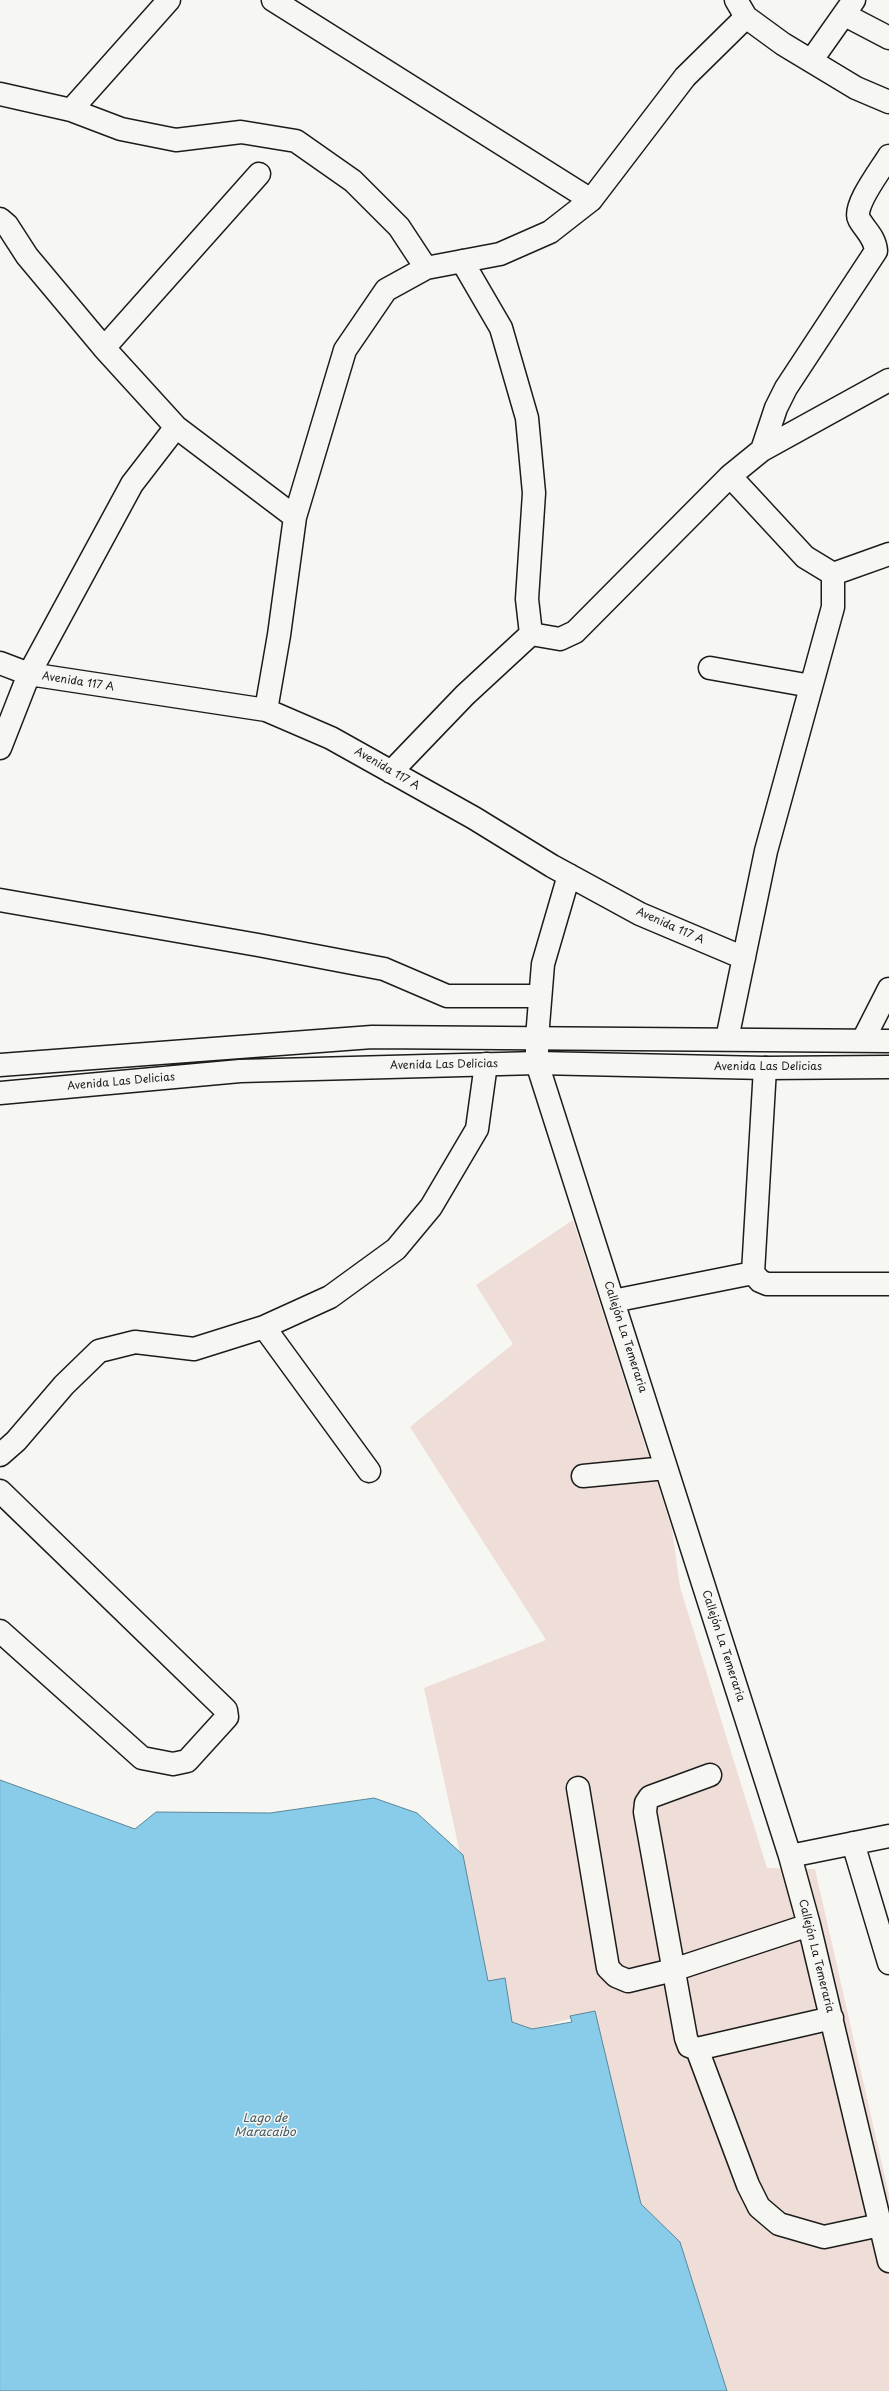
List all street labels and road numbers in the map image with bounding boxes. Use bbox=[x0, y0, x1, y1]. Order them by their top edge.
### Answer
street label: Avenida 117 A bbox=[41, 670, 115, 694]
street label: Avenida 117 A bbox=[352, 745, 422, 793]
street label: Avenida 117 A bbox=[634, 905, 706, 947]
street label: Avenida Las Delicias bbox=[390, 1057, 498, 1073]
street label: Avenida Las Delicias bbox=[714, 1060, 822, 1074]
street label: Avenida Las Delicias bbox=[67, 1071, 175, 1093]
street label: Callejón La Temeraria bbox=[601, 1280, 649, 1394]
street label: Callejón La Temeraria bbox=[699, 1589, 747, 1703]
street label: Callejón La Temeraria bbox=[796, 1898, 836, 2014]

